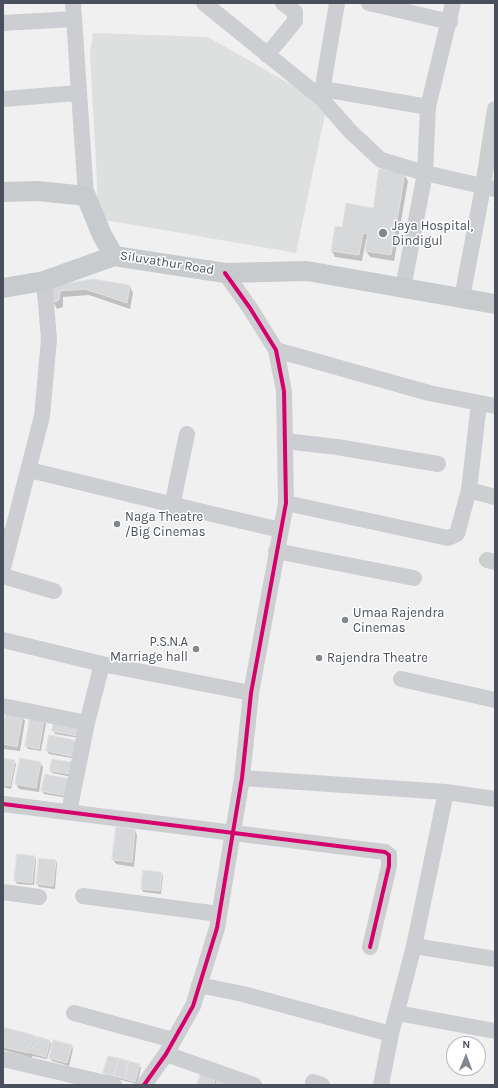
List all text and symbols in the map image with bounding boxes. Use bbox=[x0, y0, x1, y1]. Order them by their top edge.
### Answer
place label: Jaya Hospital, Dindigul bbox=[392, 218, 473, 249]
marker: Jaya Hospital, Dindigul bbox=[377, 227, 389, 239]
street label: Siluvathur Road bbox=[119, 248, 215, 278]
place label: Naga Theatre /Big Cinemas bbox=[125, 509, 206, 540]
marker: Naga Theatre /Big Cinemas bbox=[112, 519, 122, 529]
place label: Umaa Rajendra Cinemas bbox=[353, 605, 444, 636]
marker: Umaa Rajendra Cinemas bbox=[340, 615, 350, 625]
place label: P.S.N.A Marriage hall bbox=[110, 634, 188, 665]
marker: P.S.N.A Marriage hall bbox=[191, 644, 201, 654]
place label: Rajendra Theatre bbox=[327, 650, 428, 666]
marker: Rajendra Theatre bbox=[314, 653, 324, 663]
north arrow bbox=[446, 1036, 486, 1076]
text: N bbox=[462, 1038, 470, 1051]

